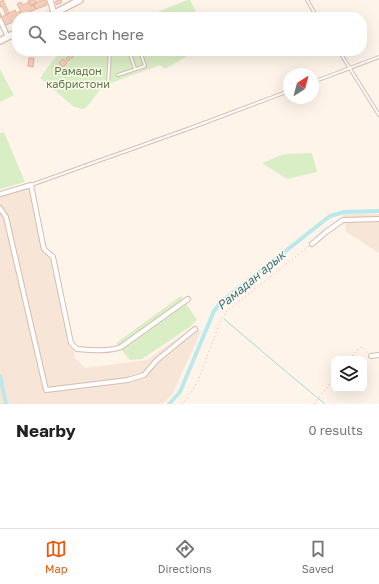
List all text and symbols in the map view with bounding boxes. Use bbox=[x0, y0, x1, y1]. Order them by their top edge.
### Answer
search box bbox=[12, 12, 367, 56]
icon: search bbox=[26, 23, 48, 45]
text: Search here bbox=[58, 25, 144, 43]
park label: Рамадон кабристони bbox=[46, 64, 110, 90]
north arrow bbox=[283, 68, 319, 104]
water label: Рамадан арык bbox=[214, 246, 290, 313]
map controls bbox=[331, 356, 367, 392]
button: layers bbox=[331, 356, 367, 392]
text: Nearby bbox=[16, 420, 76, 441]
text: 0 results bbox=[308, 422, 363, 438]
tab: Map bbox=[45, 538, 68, 575]
tab: Directions bbox=[158, 538, 212, 575]
tab: Saved bbox=[302, 538, 334, 575]

